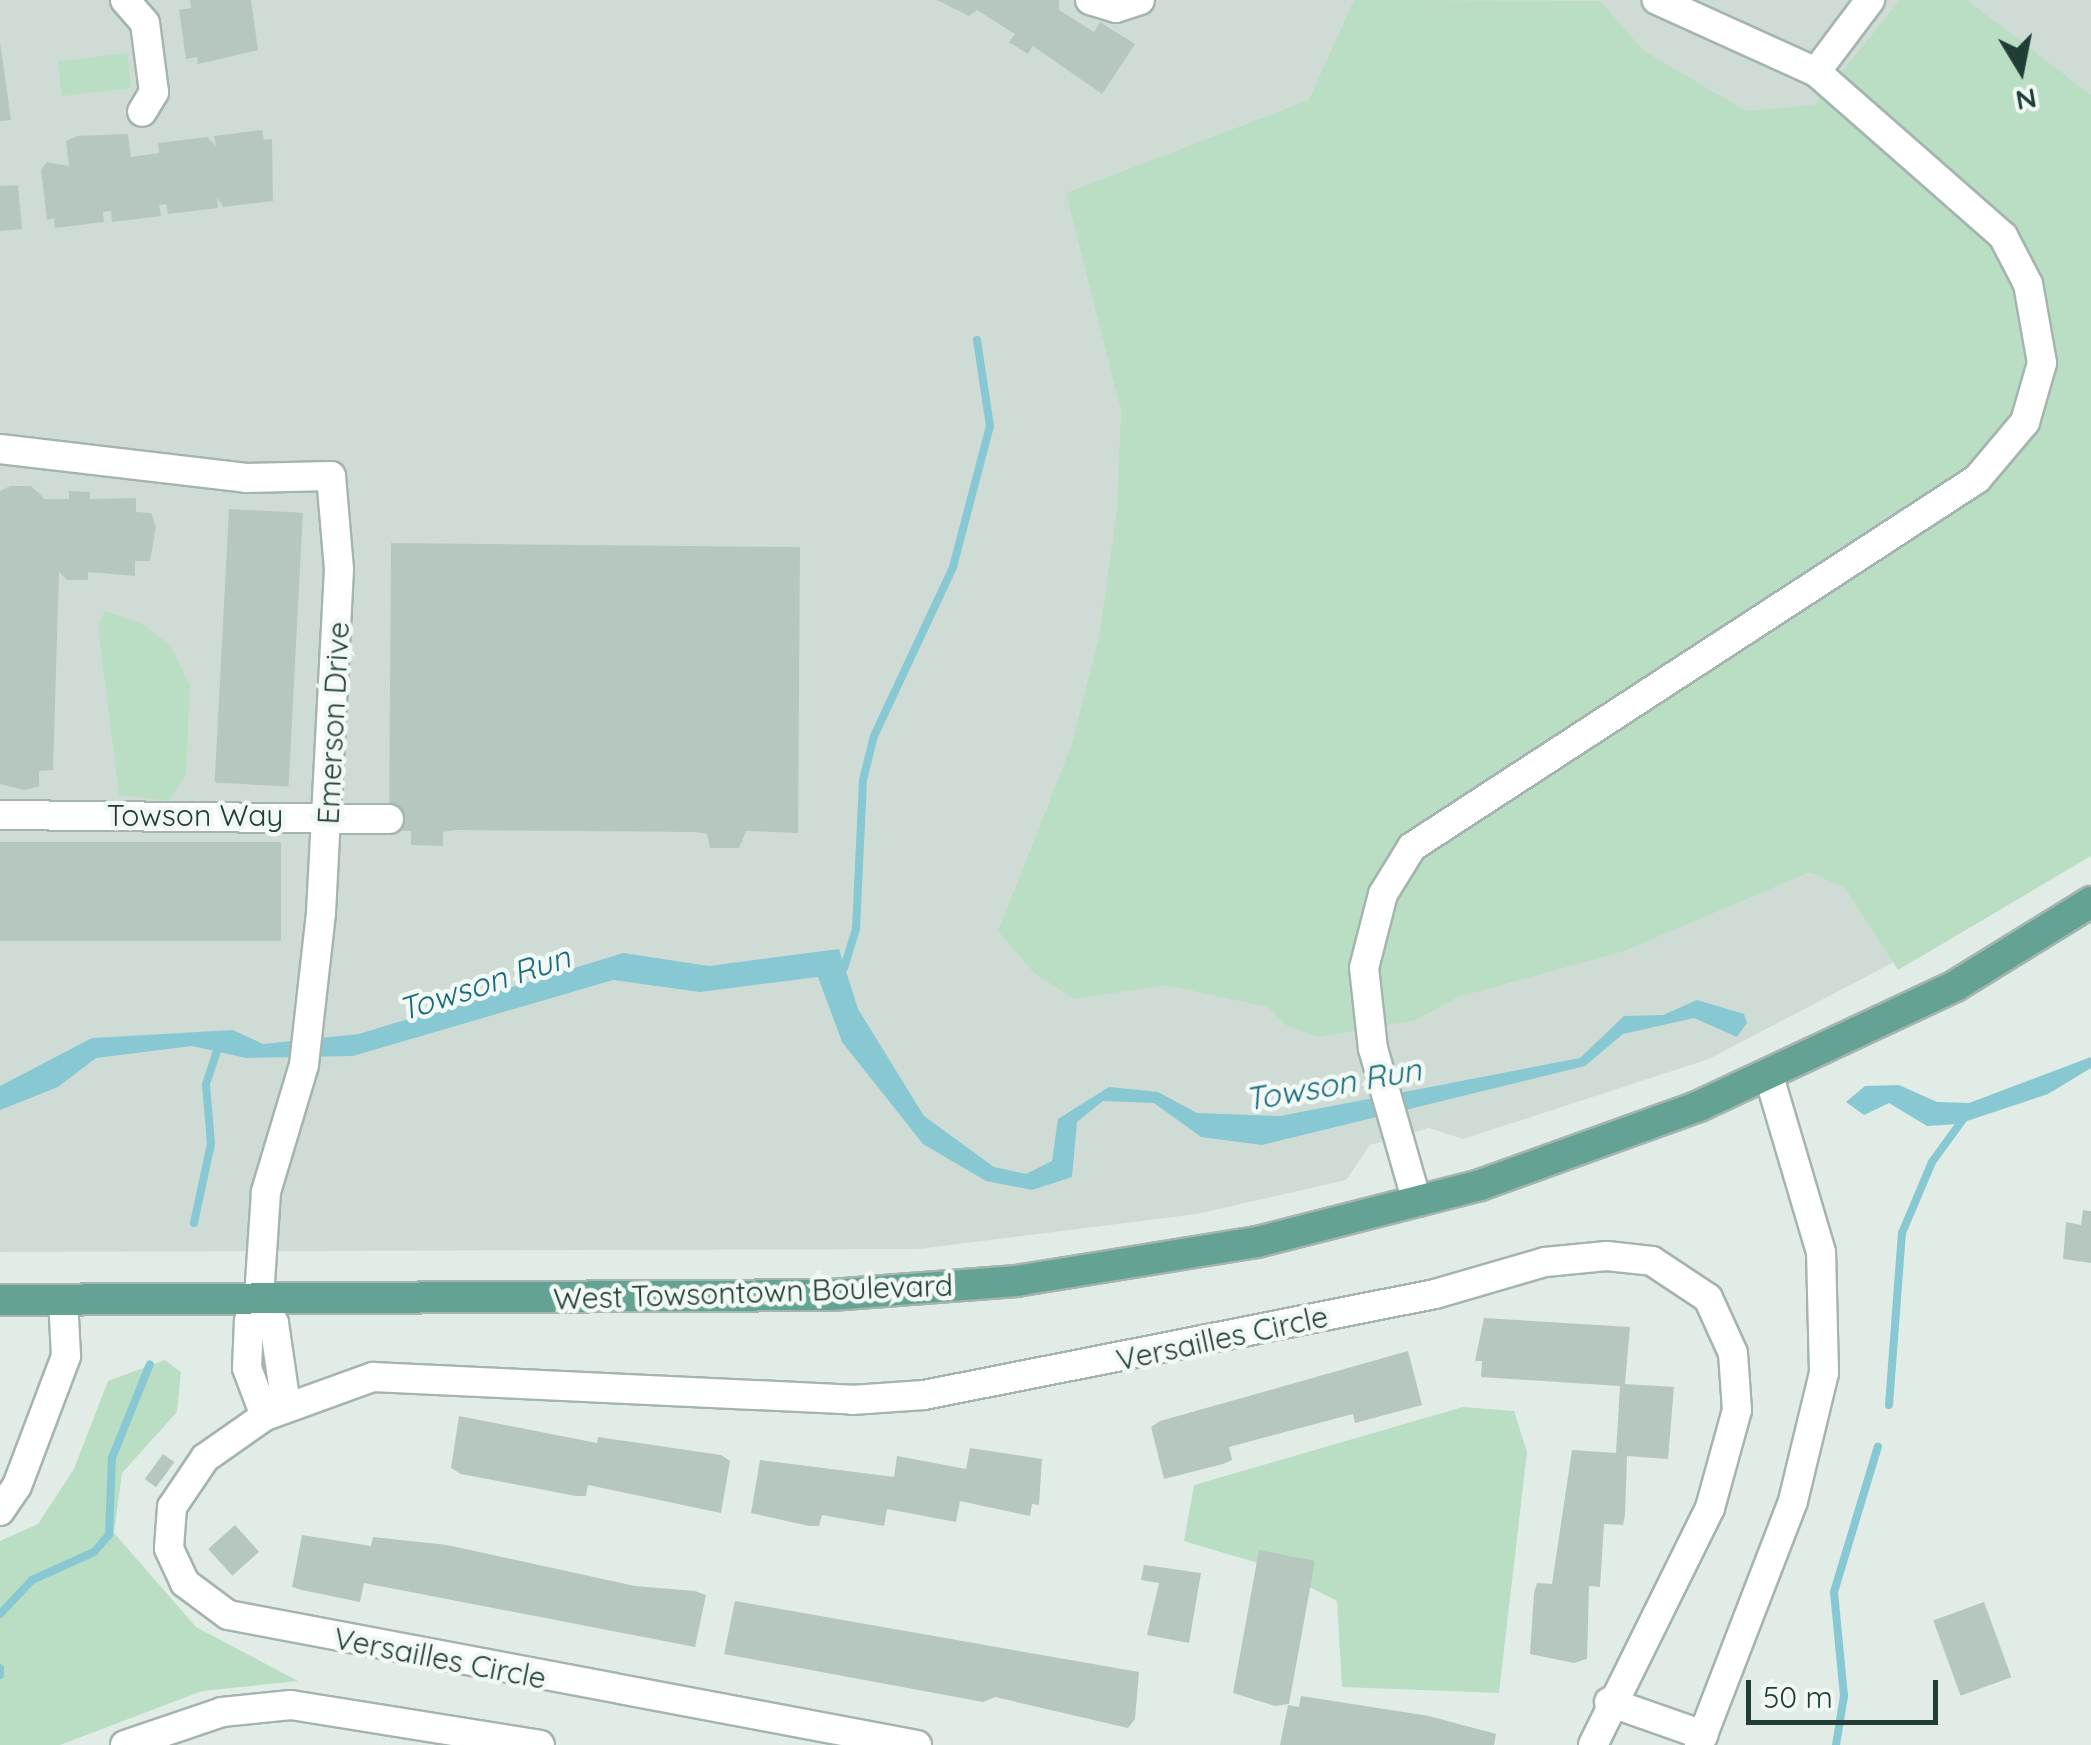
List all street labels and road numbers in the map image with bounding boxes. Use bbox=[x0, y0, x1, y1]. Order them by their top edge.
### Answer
street label: Emerson Drive bbox=[310, 621, 356, 825]
street label: Towson Way bbox=[107, 797, 283, 833]
street label: West Towsontown Boulevard bbox=[553, 1267, 953, 1317]
street label: Versailles Circle bbox=[1113, 1298, 1331, 1378]
street label: Versailles Circle bbox=[331, 1620, 549, 1696]

